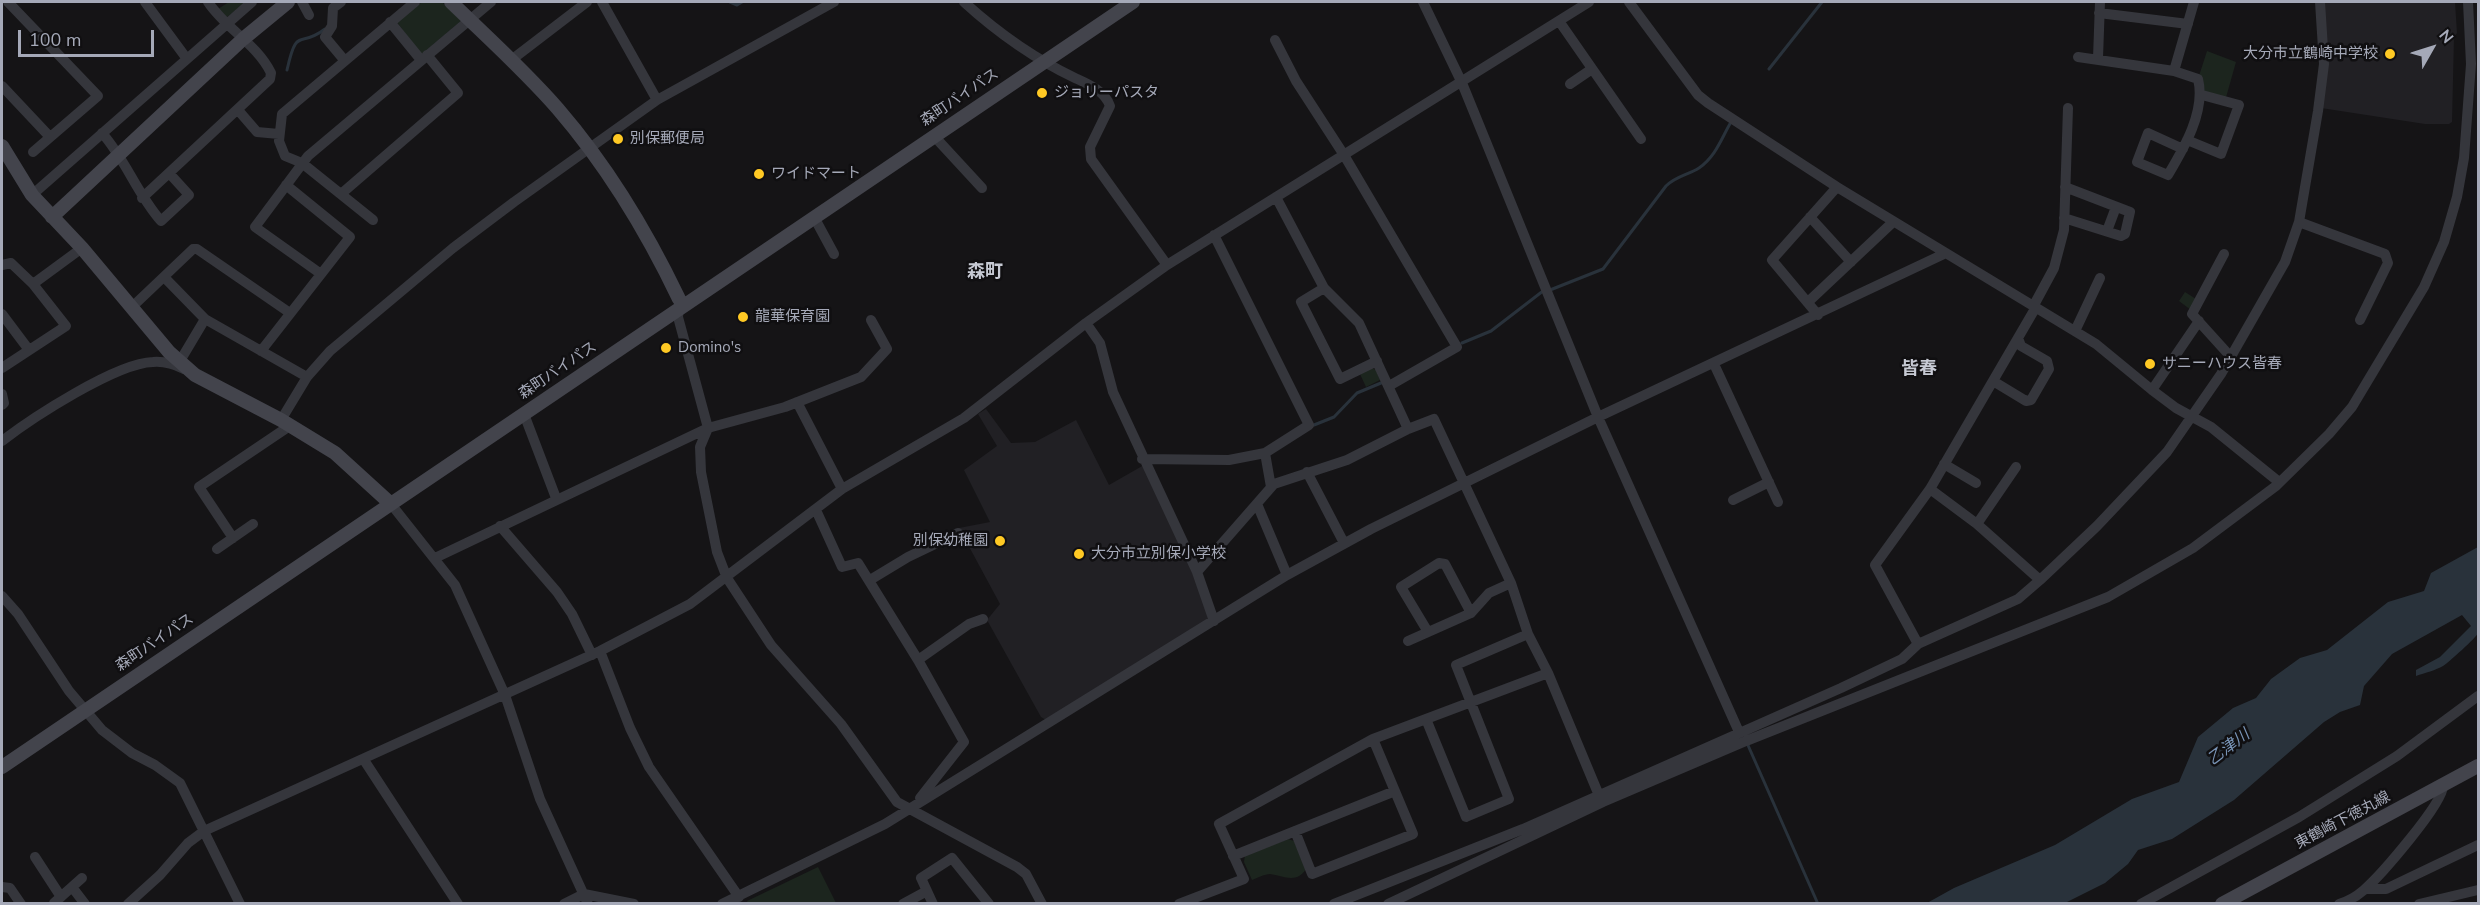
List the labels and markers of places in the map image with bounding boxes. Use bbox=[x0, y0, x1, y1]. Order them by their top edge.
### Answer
place label: 大分市立鶴崎中学校 bbox=[2243, 45, 2378, 63]
marker: 大分市立鶴崎中学校 bbox=[2383, 47, 2397, 61]
place label: ジョリーパスタ bbox=[1054, 84, 1159, 102]
marker: ジョリーパスタ bbox=[1035, 86, 1049, 100]
place label: 別保郵便局 bbox=[630, 130, 705, 148]
marker: 別保郵便局 bbox=[611, 132, 625, 146]
place label: ワイドマート bbox=[771, 165, 861, 183]
marker: ワイドマート bbox=[752, 167, 766, 181]
place label: 龍華保育園 bbox=[755, 308, 830, 326]
marker: 龍華保育園 bbox=[736, 310, 750, 324]
place label: Domino's bbox=[678, 339, 741, 357]
marker: Domino's bbox=[659, 341, 673, 355]
place label: サニーハウス皆春 bbox=[2162, 355, 2282, 373]
marker: サニーハウス皆春 bbox=[2143, 357, 2157, 371]
place label: 別保幼稚園 bbox=[913, 532, 988, 550]
marker: 別保幼稚園 bbox=[993, 534, 1007, 548]
place label: 大分市立別保小学校 bbox=[1091, 545, 1226, 563]
marker: 大分市立別保小学校 bbox=[1072, 547, 1086, 561]

